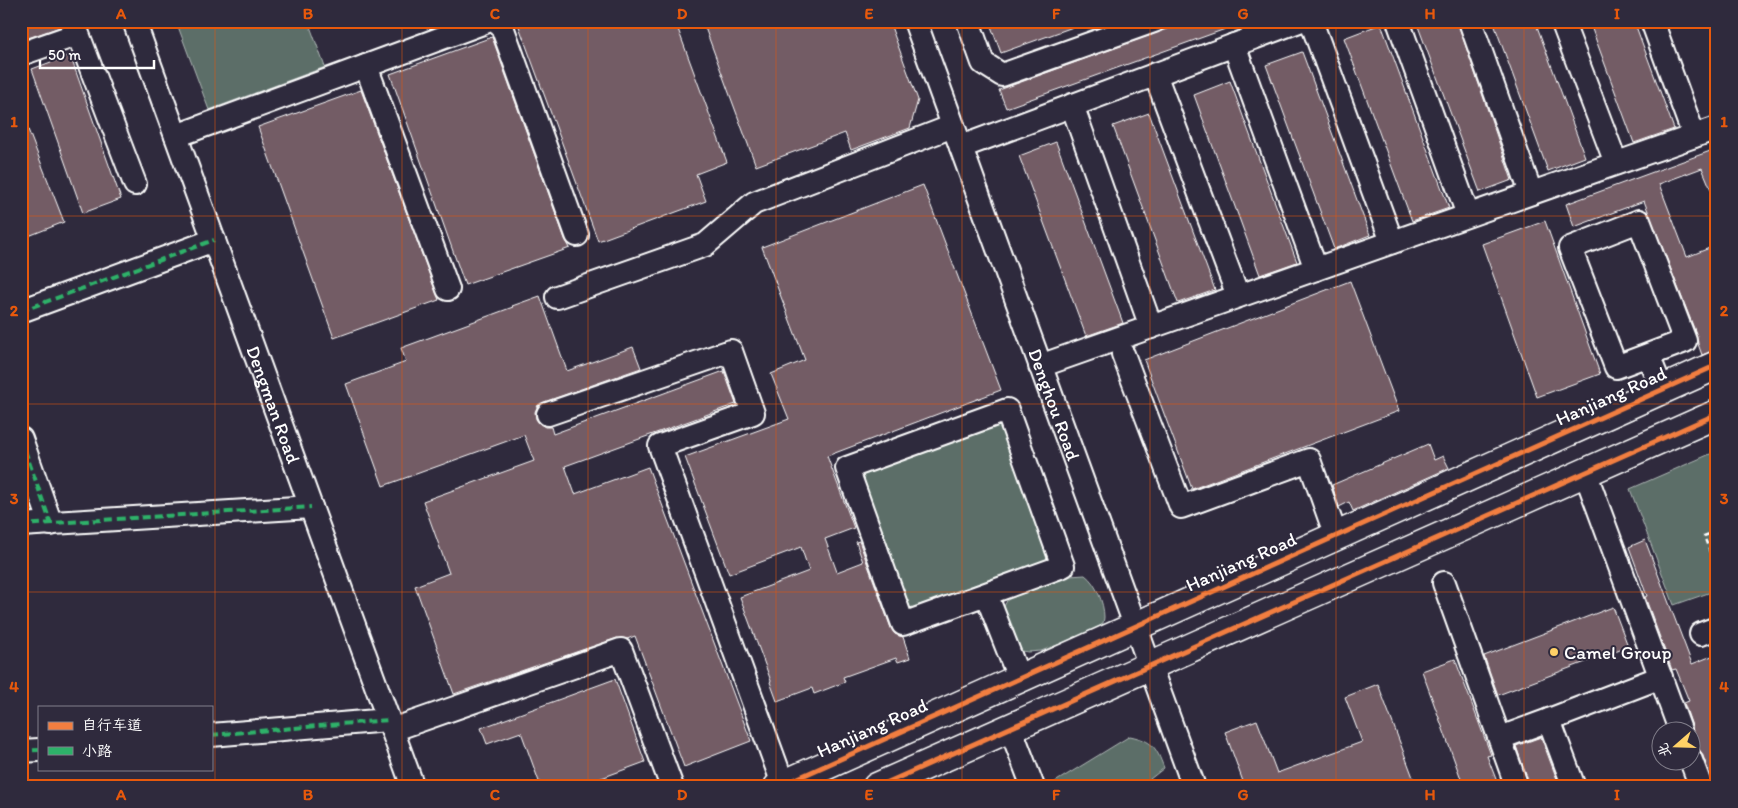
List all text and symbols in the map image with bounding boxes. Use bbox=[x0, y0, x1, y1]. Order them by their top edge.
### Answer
text: A bbox=[115, 4, 127, 23]
text: B bbox=[303, 4, 314, 23]
text: C bbox=[490, 4, 501, 23]
text: D bbox=[677, 4, 688, 23]
text: E bbox=[865, 4, 874, 23]
text: F bbox=[1052, 4, 1061, 23]
text: G bbox=[1237, 4, 1249, 23]
text: H bbox=[1424, 4, 1436, 23]
text: I bbox=[1614, 4, 1620, 23]
scale bar bbox=[40, 38, 154, 70]
text: 50 m bbox=[48, 46, 81, 64]
text: 1 bbox=[10, 112, 18, 131]
text: 1 bbox=[1720, 112, 1728, 131]
text: 2 bbox=[10, 301, 19, 320]
text: 2 bbox=[1720, 301, 1729, 320]
street label: Dengman Road bbox=[242, 342, 306, 466]
street label: Denghou Road bbox=[1024, 345, 1086, 464]
street label: Hanjiang Road bbox=[1552, 361, 1670, 431]
text: 3 bbox=[10, 489, 19, 508]
text: 3 bbox=[1720, 489, 1729, 508]
street label: Hanjiang Road bbox=[1182, 527, 1300, 597]
place label: Camel Group bbox=[1564, 641, 1672, 664]
marker: Camel Group bbox=[1548, 646, 1560, 658]
text: 4 bbox=[9, 677, 19, 696]
text: 4 bbox=[1719, 677, 1729, 696]
street label: Hanjiang Road bbox=[813, 693, 931, 763]
legend bbox=[38, 706, 212, 770]
text: 自行车道 bbox=[82, 716, 142, 734]
north arrow bbox=[1650, 720, 1700, 770]
text: 北 bbox=[1654, 741, 1675, 760]
text: 小路 bbox=[82, 742, 112, 760]
text: A bbox=[115, 785, 127, 804]
text: B bbox=[303, 785, 314, 804]
text: C bbox=[490, 785, 501, 804]
text: D bbox=[677, 785, 688, 804]
text: E bbox=[865, 785, 874, 804]
text: F bbox=[1052, 785, 1061, 804]
text: G bbox=[1237, 785, 1249, 804]
text: H bbox=[1424, 785, 1436, 804]
text: I bbox=[1614, 785, 1620, 804]

